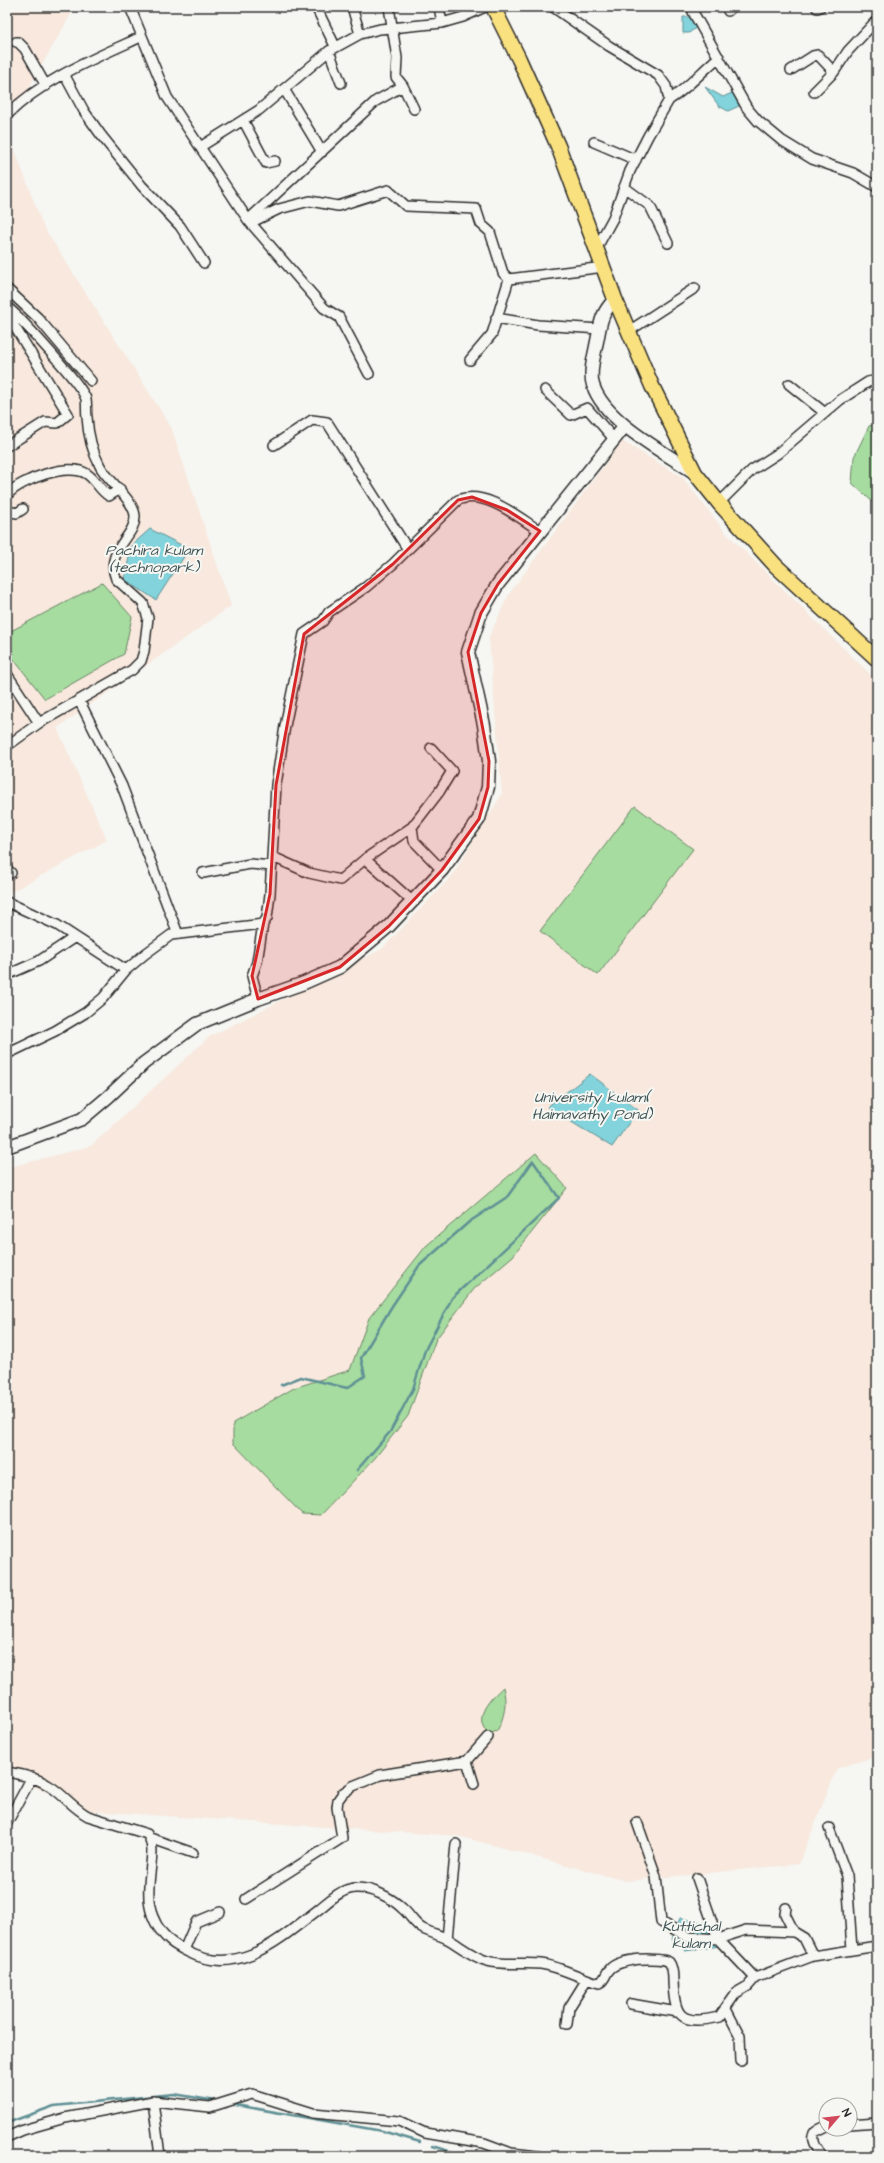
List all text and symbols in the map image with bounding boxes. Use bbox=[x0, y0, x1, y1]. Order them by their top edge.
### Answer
water label: Pachira kulam (technopark) bbox=[106, 540, 204, 578]
water label: University kulam( Haimavathy Pond) bbox=[532, 1087, 654, 1126]
water label: Kuttichal kulam bbox=[662, 1916, 722, 1954]
north arrow bbox=[818, 2097, 858, 2137]
text: N bbox=[838, 2106, 855, 2119]

